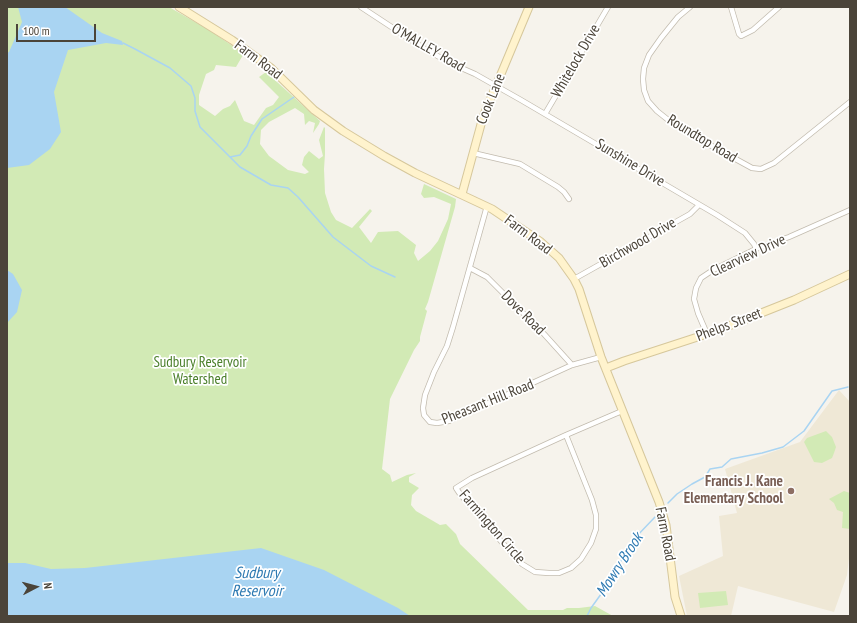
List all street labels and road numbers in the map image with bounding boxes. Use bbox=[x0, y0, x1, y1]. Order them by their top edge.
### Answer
street label: O'MALLEY Road bbox=[388, 20, 468, 76]
street label: Whitelock Drive bbox=[548, 21, 604, 101]
street label: Farm Road bbox=[231, 36, 285, 84]
street label: Cook Lane bbox=[473, 71, 509, 127]
street label: Roundtop Road bbox=[664, 111, 740, 167]
street label: Sunshine Drive bbox=[592, 135, 668, 191]
street label: Farm Road bbox=[501, 211, 555, 259]
street label: Birchwood Drive bbox=[597, 214, 679, 272]
street label: Clearview Drive bbox=[707, 231, 789, 281]
street label: Dove Road bbox=[497, 287, 549, 339]
street label: Phelps Street bbox=[694, 304, 764, 346]
street label: Pheasant Hill Road bbox=[439, 375, 537, 429]
street label: Farmington Circle bbox=[455, 486, 529, 568]
street label: Farm Road bbox=[651, 505, 679, 563]

